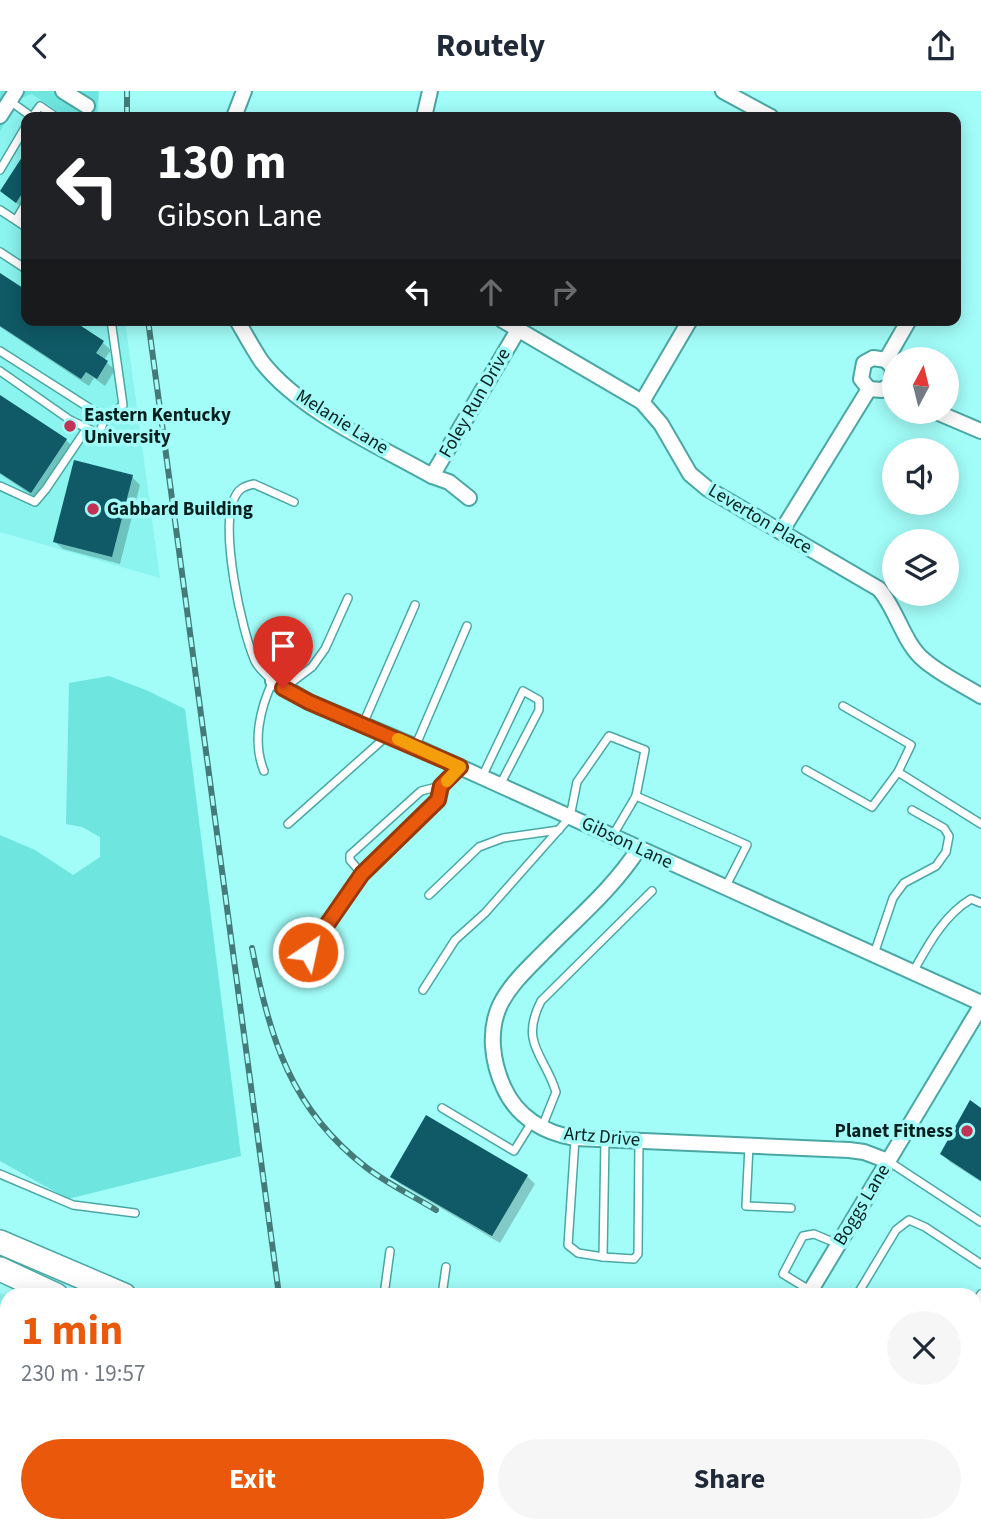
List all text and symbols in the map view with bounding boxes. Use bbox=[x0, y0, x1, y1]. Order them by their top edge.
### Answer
text: Routely bbox=[436, 23, 545, 69]
icon: back bbox=[21, 27, 59, 65]
icon: share bbox=[922, 27, 960, 65]
text: 130 m bbox=[157, 128, 286, 198]
icon: left bbox=[42, 140, 133, 231]
text: Gibson Lane bbox=[157, 193, 322, 239]
icon: left bbox=[399, 273, 437, 311]
icon: ahead bbox=[472, 273, 510, 311]
icon: right bbox=[545, 273, 583, 311]
street label: Foley Run Drive bbox=[433, 343, 517, 463]
north arrow bbox=[882, 347, 959, 423]
map controls bbox=[882, 347, 959, 606]
street label: Melanie Lane bbox=[291, 383, 393, 461]
place label: Eastern Kentucky University bbox=[84, 402, 231, 451]
marker: Eastern Kentucky University bbox=[62, 418, 78, 434]
button: sound bbox=[882, 438, 959, 515]
street label: Leverton Place bbox=[703, 477, 817, 561]
place label: Gabbard Building bbox=[107, 496, 253, 523]
marker: Gabbard Building bbox=[85, 501, 101, 517]
button: layers bbox=[882, 529, 959, 606]
pin bbox=[253, 616, 313, 688]
icon: arrive bbox=[264, 627, 302, 665]
street label: Gibson Lane bbox=[577, 810, 677, 876]
position arrow bbox=[271, 915, 345, 989]
place label: Planet Fitness bbox=[835, 1118, 953, 1145]
street label: Artz Drive bbox=[563, 1120, 641, 1154]
marker: Planet Fitness bbox=[959, 1123, 975, 1139]
street label: Boggs Lane bbox=[827, 1159, 897, 1251]
text: 1 min bbox=[21, 1301, 123, 1361]
button: close bbox=[887, 1311, 961, 1385]
text: 230 m · 19:57 bbox=[21, 1357, 145, 1390]
button: Exit bbox=[21, 1439, 484, 1519]
button: Share bbox=[498, 1439, 961, 1519]

